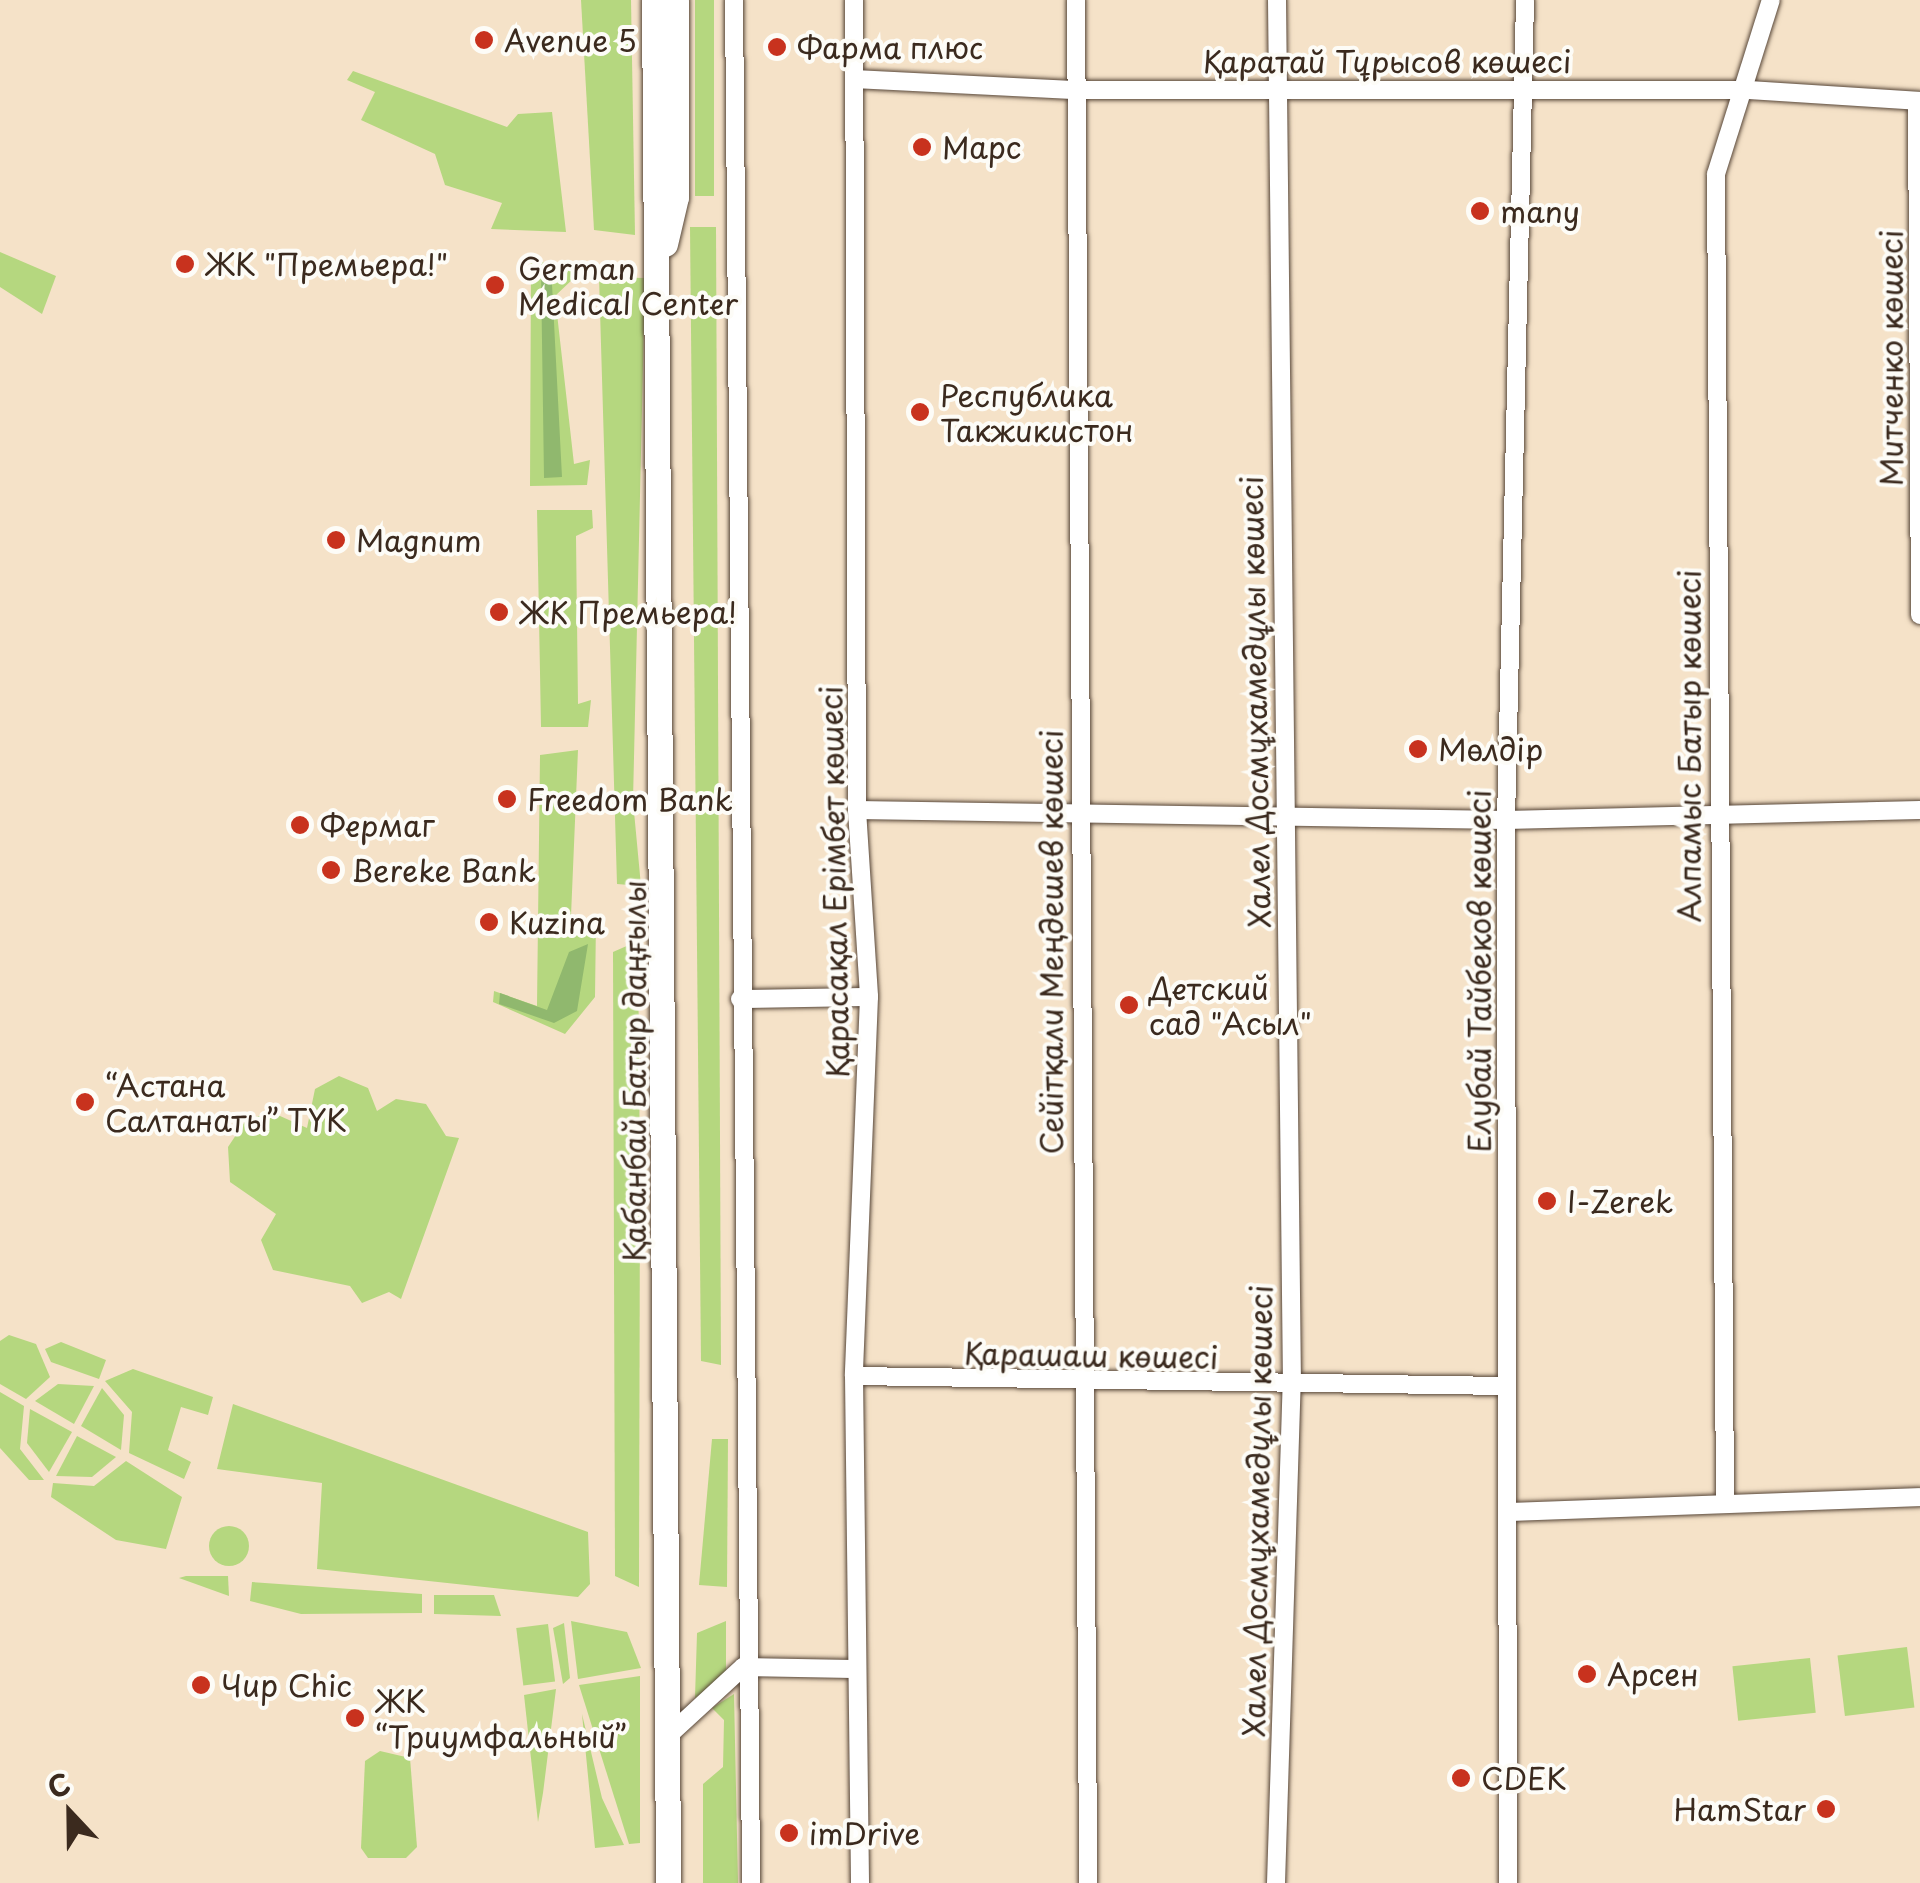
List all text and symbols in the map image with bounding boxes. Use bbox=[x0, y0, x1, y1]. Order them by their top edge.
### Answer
place label: Avenue 5 bbox=[504, 22, 636, 58]
marker: Avenue 5 bbox=[473, 29, 495, 51]
place label: Фарма плюс bbox=[797, 29, 985, 65]
marker: Фарма плюс bbox=[766, 36, 788, 58]
street label: Қаратай Тұрысов көшесі bbox=[1203, 43, 1571, 79]
place label: Марс bbox=[942, 129, 1021, 165]
marker: Марс bbox=[911, 136, 933, 158]
place label: many bbox=[1500, 193, 1580, 229]
marker: many bbox=[1469, 200, 1491, 222]
street label: Митченко көшесі bbox=[1873, 229, 1909, 487]
place label: ЖК "Премьера!" bbox=[205, 246, 450, 282]
place label: German Medical Center bbox=[518, 250, 739, 320]
marker: ЖК "Премьера!" bbox=[174, 253, 196, 275]
marker: German Medical Center bbox=[482, 272, 508, 298]
place label: Республика Такжикистон bbox=[940, 377, 1133, 448]
marker: Республика Такжикистон bbox=[909, 401, 931, 423]
street label: Халел Досмұхамедұлы көшесі bbox=[1233, 475, 1277, 929]
place label: Magnum bbox=[356, 522, 482, 558]
marker: Magnum bbox=[325, 529, 347, 551]
street label: Алпамыс Батыр көшесі bbox=[1671, 570, 1707, 922]
place label: ЖК Премьера! bbox=[519, 594, 739, 630]
marker: ЖК Премьера! bbox=[488, 601, 510, 623]
street label: Қарасақал Ерімбет көшесі bbox=[813, 684, 855, 1080]
street label: Сейітқали Меңдешев көшесі bbox=[1033, 730, 1069, 1154]
place label: Мөлдір bbox=[1438, 731, 1543, 767]
marker: Мөлдір bbox=[1407, 738, 1429, 760]
place label: Freedom Bank bbox=[527, 781, 734, 817]
marker: Freedom Bank bbox=[496, 788, 518, 810]
street label: Елубай Тайбеков көшесі bbox=[1461, 789, 1497, 1153]
place label: Фермаг bbox=[320, 807, 434, 843]
marker: Фермаг bbox=[289, 814, 311, 836]
place label: Bereke Bank bbox=[351, 852, 537, 888]
marker: Bereke Bank bbox=[320, 859, 342, 881]
street label: Қабанбай Батыр даңғылы bbox=[616, 879, 652, 1263]
place label: Kuzina bbox=[509, 904, 605, 940]
marker: Kuzina bbox=[478, 911, 500, 933]
place label: Детский сад "Асыл" bbox=[1149, 970, 1312, 1040]
marker: Детский сад "Асыл" bbox=[1118, 994, 1140, 1016]
place label: “Астана Салтанаты” ТҮК bbox=[105, 1067, 349, 1138]
marker: “Астана Салтанаты” ТҮК bbox=[74, 1091, 96, 1113]
place label: I-Zerek bbox=[1567, 1183, 1673, 1219]
marker: I-Zerek bbox=[1536, 1190, 1558, 1212]
street label: Халел Досмұхамедұлы көшесі bbox=[1235, 1284, 1279, 1738]
street label: Қарашаш көшесі bbox=[963, 1335, 1219, 1375]
place label: Арсен bbox=[1607, 1656, 1698, 1692]
marker: Арсен bbox=[1576, 1663, 1598, 1685]
place label: Чир Chic bbox=[221, 1667, 352, 1703]
marker: Чир Chic bbox=[190, 1674, 212, 1696]
place label: ЖК “Триумфальный” bbox=[375, 1683, 627, 1754]
marker: ЖК “Триумфальный” bbox=[344, 1707, 366, 1729]
place label: CDEK bbox=[1481, 1760, 1567, 1796]
text: С bbox=[41, 1761, 76, 1809]
north arrow bbox=[20, 1763, 120, 1863]
marker: CDEK bbox=[1450, 1767, 1472, 1789]
place label: HamStar bbox=[1674, 1791, 1806, 1827]
marker: HamStar bbox=[1815, 1798, 1837, 1820]
place label: imDrive bbox=[809, 1815, 920, 1851]
marker: imDrive bbox=[778, 1822, 800, 1844]

